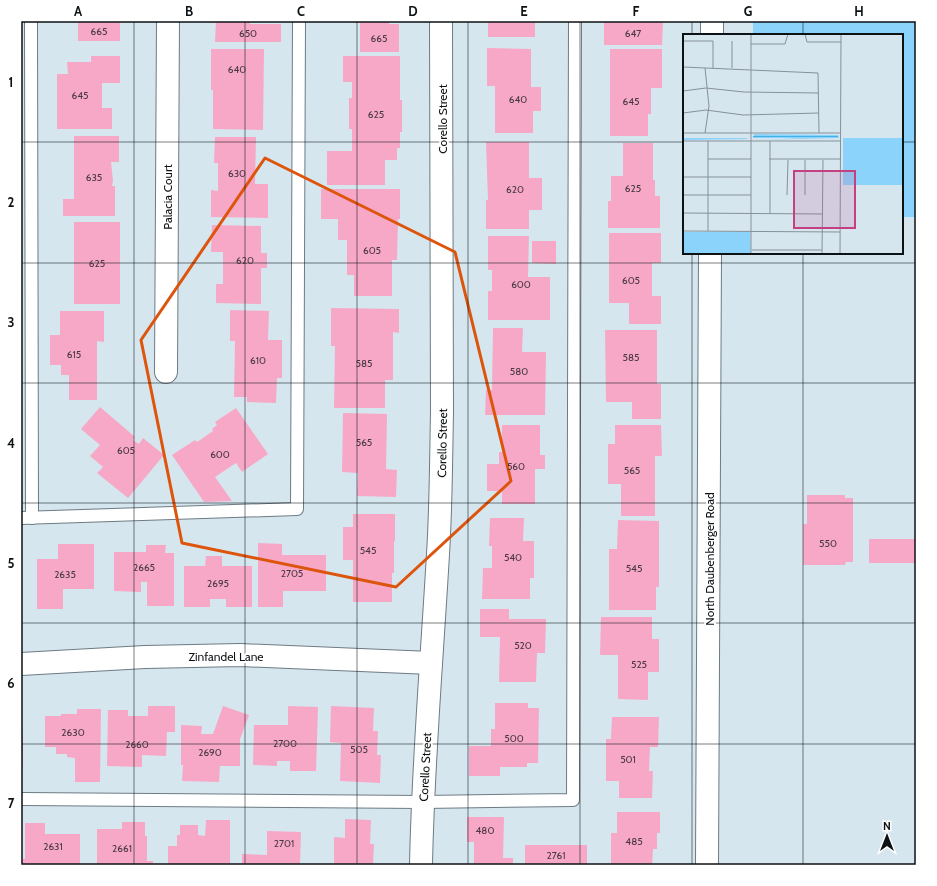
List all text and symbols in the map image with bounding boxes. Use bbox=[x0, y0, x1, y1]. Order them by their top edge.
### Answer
text: A bbox=[74, 3, 83, 19]
text: B bbox=[185, 3, 193, 19]
text: C bbox=[297, 3, 305, 19]
text: D bbox=[408, 3, 418, 19]
text: E bbox=[520, 3, 528, 19]
text: F bbox=[633, 3, 640, 19]
text: G bbox=[744, 3, 753, 19]
text: H bbox=[854, 3, 864, 19]
house number: 665 bbox=[91, 25, 107, 38]
house number: 650 bbox=[239, 27, 257, 40]
house number: 647 bbox=[625, 27, 641, 40]
house number: 665 bbox=[371, 32, 387, 45]
inset map bbox=[683, 34, 903, 254]
house number: 640 bbox=[228, 63, 246, 76]
text: 1 bbox=[9, 74, 13, 90]
street label: Corello Street bbox=[435, 84, 450, 154]
house number: 645 bbox=[72, 89, 88, 102]
house number: 640 bbox=[509, 93, 527, 106]
house number: 645 bbox=[623, 95, 639, 108]
house number: 625 bbox=[368, 108, 384, 121]
street label: Palacia Court bbox=[160, 164, 175, 230]
house number: 630 bbox=[228, 167, 246, 180]
house number: 635 bbox=[86, 171, 102, 184]
house number: 625 bbox=[625, 182, 641, 195]
house number: 620 bbox=[506, 183, 524, 196]
text: 2 bbox=[8, 194, 15, 210]
house number: 605 bbox=[363, 244, 381, 257]
house number: 620 bbox=[236, 254, 254, 267]
house number: 625 bbox=[89, 257, 105, 270]
house number: 605 bbox=[622, 274, 640, 287]
house number: 600 bbox=[511, 278, 531, 291]
text: 3 bbox=[7, 314, 15, 330]
house number: 615 bbox=[67, 348, 81, 361]
house number: 585 bbox=[623, 351, 639, 364]
house number: 610 bbox=[250, 354, 266, 367]
house number: 585 bbox=[356, 357, 372, 370]
house number: 580 bbox=[510, 365, 528, 378]
street label: Corello Street bbox=[434, 408, 450, 478]
text: 4 bbox=[7, 435, 15, 451]
house number: 565 bbox=[356, 436, 372, 449]
house number: 605 bbox=[117, 444, 135, 457]
house number: 600 bbox=[210, 448, 230, 461]
house number: 560 bbox=[507, 460, 525, 473]
house number: 565 bbox=[624, 464, 640, 477]
street label: North Daubenberger Road bbox=[702, 492, 717, 626]
house number: 550 bbox=[819, 537, 837, 550]
house number: 545 bbox=[360, 544, 376, 557]
house number: 540 bbox=[504, 551, 522, 564]
text: 5 bbox=[8, 555, 15, 571]
house number: 2665 bbox=[133, 561, 155, 574]
house number: 545 bbox=[626, 562, 642, 575]
house number: 2705 bbox=[281, 567, 303, 580]
house number: 2635 bbox=[54, 568, 76, 581]
house number: 2695 bbox=[207, 577, 229, 590]
house number: 520 bbox=[514, 639, 532, 652]
street label: Zinfandel Lane bbox=[188, 649, 264, 664]
house number: 525 bbox=[631, 658, 647, 671]
text: 6 bbox=[7, 675, 15, 691]
house number: 2630 bbox=[61, 726, 85, 739]
street label: Corello Street bbox=[416, 732, 434, 802]
house number: 500 bbox=[504, 732, 524, 745]
house number: 2700 bbox=[273, 737, 297, 750]
house number: 2660 bbox=[125, 738, 149, 751]
house number: 505 bbox=[350, 743, 368, 756]
house number: 2690 bbox=[198, 746, 222, 759]
house number: 501 bbox=[620, 753, 636, 766]
text: 7 bbox=[8, 795, 15, 811]
north arrow bbox=[867, 816, 907, 856]
text: N bbox=[883, 819, 891, 833]
house number: 480 bbox=[476, 824, 494, 837]
house number: 485 bbox=[625, 835, 643, 848]
house number: 2701 bbox=[274, 837, 294, 850]
house number: 2631 bbox=[43, 840, 63, 853]
house number: 2661 bbox=[112, 842, 132, 855]
house number: 2761 bbox=[547, 849, 565, 862]

